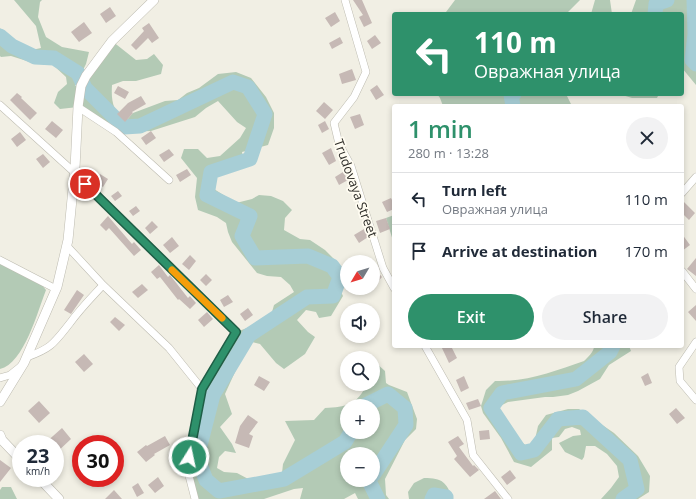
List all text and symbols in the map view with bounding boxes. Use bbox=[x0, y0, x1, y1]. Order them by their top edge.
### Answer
text: 110 m bbox=[474, 23, 557, 61]
icon: left bbox=[408, 28, 460, 80]
text: Овражная улица bbox=[474, 59, 621, 83]
text: 1 min bbox=[408, 112, 473, 145]
button: close bbox=[626, 117, 668, 159]
street label: Trudovaya Street bbox=[330, 136, 382, 240]
text: 280 m · 13:28 bbox=[408, 144, 489, 162]
pin bbox=[68, 167, 102, 201]
icon: arrive bbox=[74, 173, 96, 195]
text: Turn left bbox=[442, 180, 507, 200]
icon: left bbox=[408, 188, 430, 210]
text: 110 m bbox=[624, 189, 668, 209]
text: Овражная улица bbox=[442, 200, 548, 218]
icon: arrive bbox=[408, 240, 430, 262]
text: Arrive at destination bbox=[442, 241, 597, 261]
text: 170 m bbox=[624, 241, 668, 261]
north arrow bbox=[340, 255, 380, 295]
map controls bbox=[340, 255, 380, 487]
button: Exit bbox=[408, 294, 534, 340]
button: Share bbox=[542, 294, 668, 340]
button: sound bbox=[340, 303, 380, 343]
button: search bbox=[340, 351, 380, 391]
button: + bbox=[340, 399, 380, 439]
speed limit sign: 30 bbox=[72, 435, 124, 487]
position arrow bbox=[168, 436, 210, 478]
text: 23 bbox=[27, 442, 49, 469]
button: − bbox=[340, 447, 380, 487]
text: km/h bbox=[26, 464, 50, 478]

